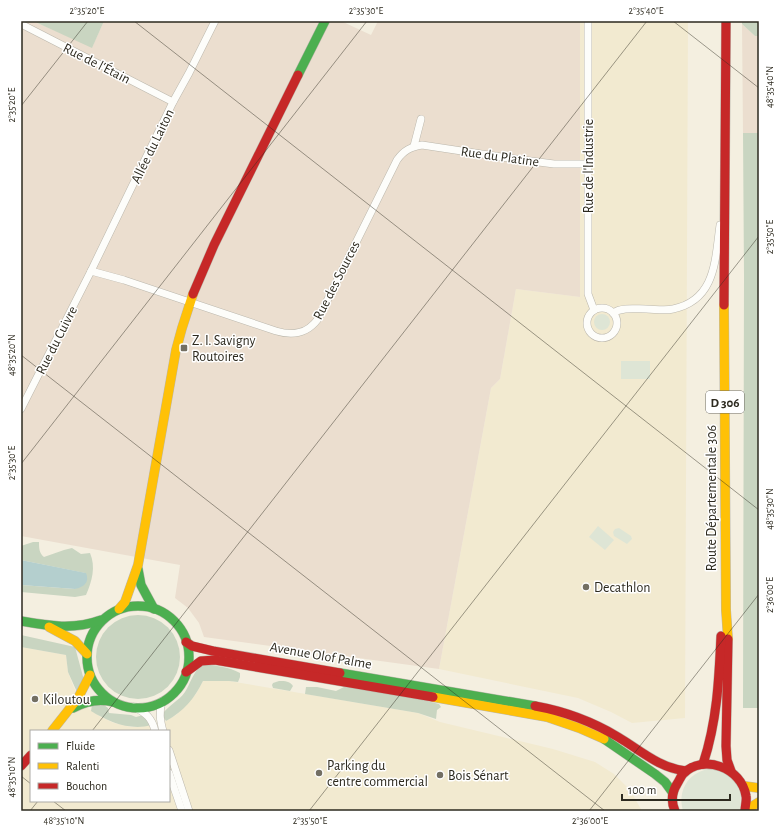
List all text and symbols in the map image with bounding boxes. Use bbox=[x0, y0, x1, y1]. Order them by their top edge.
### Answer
text: 2°35'20"E bbox=[70, 6, 105, 16]
text: 2°35'30"E bbox=[349, 6, 383, 16]
text: 2°35'40"E bbox=[628, 6, 664, 16]
street label: Rue de l'Étain bbox=[61, 38, 134, 87]
text: 48°35'40"N bbox=[765, 66, 775, 108]
text: 2°35'20"E bbox=[7, 87, 17, 122]
street label: Allée du Laiton bbox=[129, 107, 177, 186]
street label: Rue de l'Industrie bbox=[582, 119, 596, 213]
street label: Rue du Platine bbox=[460, 145, 540, 169]
text: 2°35'50"E bbox=[765, 220, 775, 254]
street label: Rue des Sources bbox=[311, 239, 363, 322]
street label: Rue du Cuivre bbox=[34, 304, 80, 377]
text: 48°35'20"N bbox=[7, 334, 17, 376]
place label: Z. I. Savigny Routoires bbox=[192, 334, 255, 364]
marker: Z. I. Savigny Routoires bbox=[179, 343, 189, 353]
road number: D 306 bbox=[706, 391, 744, 413]
street label: Route Départementale 306 bbox=[705, 425, 719, 571]
text: 2°35'30"E bbox=[7, 446, 17, 480]
text: 48°35'30"N bbox=[765, 488, 775, 530]
text: 2°36'00"E bbox=[765, 577, 775, 613]
place label: Decathlon bbox=[594, 581, 650, 595]
marker: Decathlon bbox=[581, 582, 591, 592]
street label: Avenue Olof Palme bbox=[269, 640, 373, 672]
place label: Kiloutou bbox=[43, 693, 90, 707]
marker: Kiloutou bbox=[30, 694, 40, 704]
legend bbox=[30, 730, 170, 802]
text: Fluide bbox=[66, 740, 95, 752]
text: 48°35'10"N bbox=[7, 757, 17, 797]
place label: Parking du centre commercial bbox=[327, 759, 428, 789]
text: Ralenti bbox=[66, 760, 99, 772]
marker: Parking du centre commercial bbox=[314, 768, 324, 778]
place label: Bois Sénart bbox=[448, 769, 509, 783]
marker: Bois Sénart bbox=[435, 770, 445, 780]
scale bar bbox=[622, 776, 730, 802]
text: Bouchon bbox=[66, 780, 107, 792]
text: 100 m bbox=[628, 784, 656, 796]
text: 48°35'10"N bbox=[44, 816, 84, 826]
text: 2°35'50"E bbox=[293, 816, 327, 826]
text: 2°36'00"E bbox=[572, 816, 608, 826]

